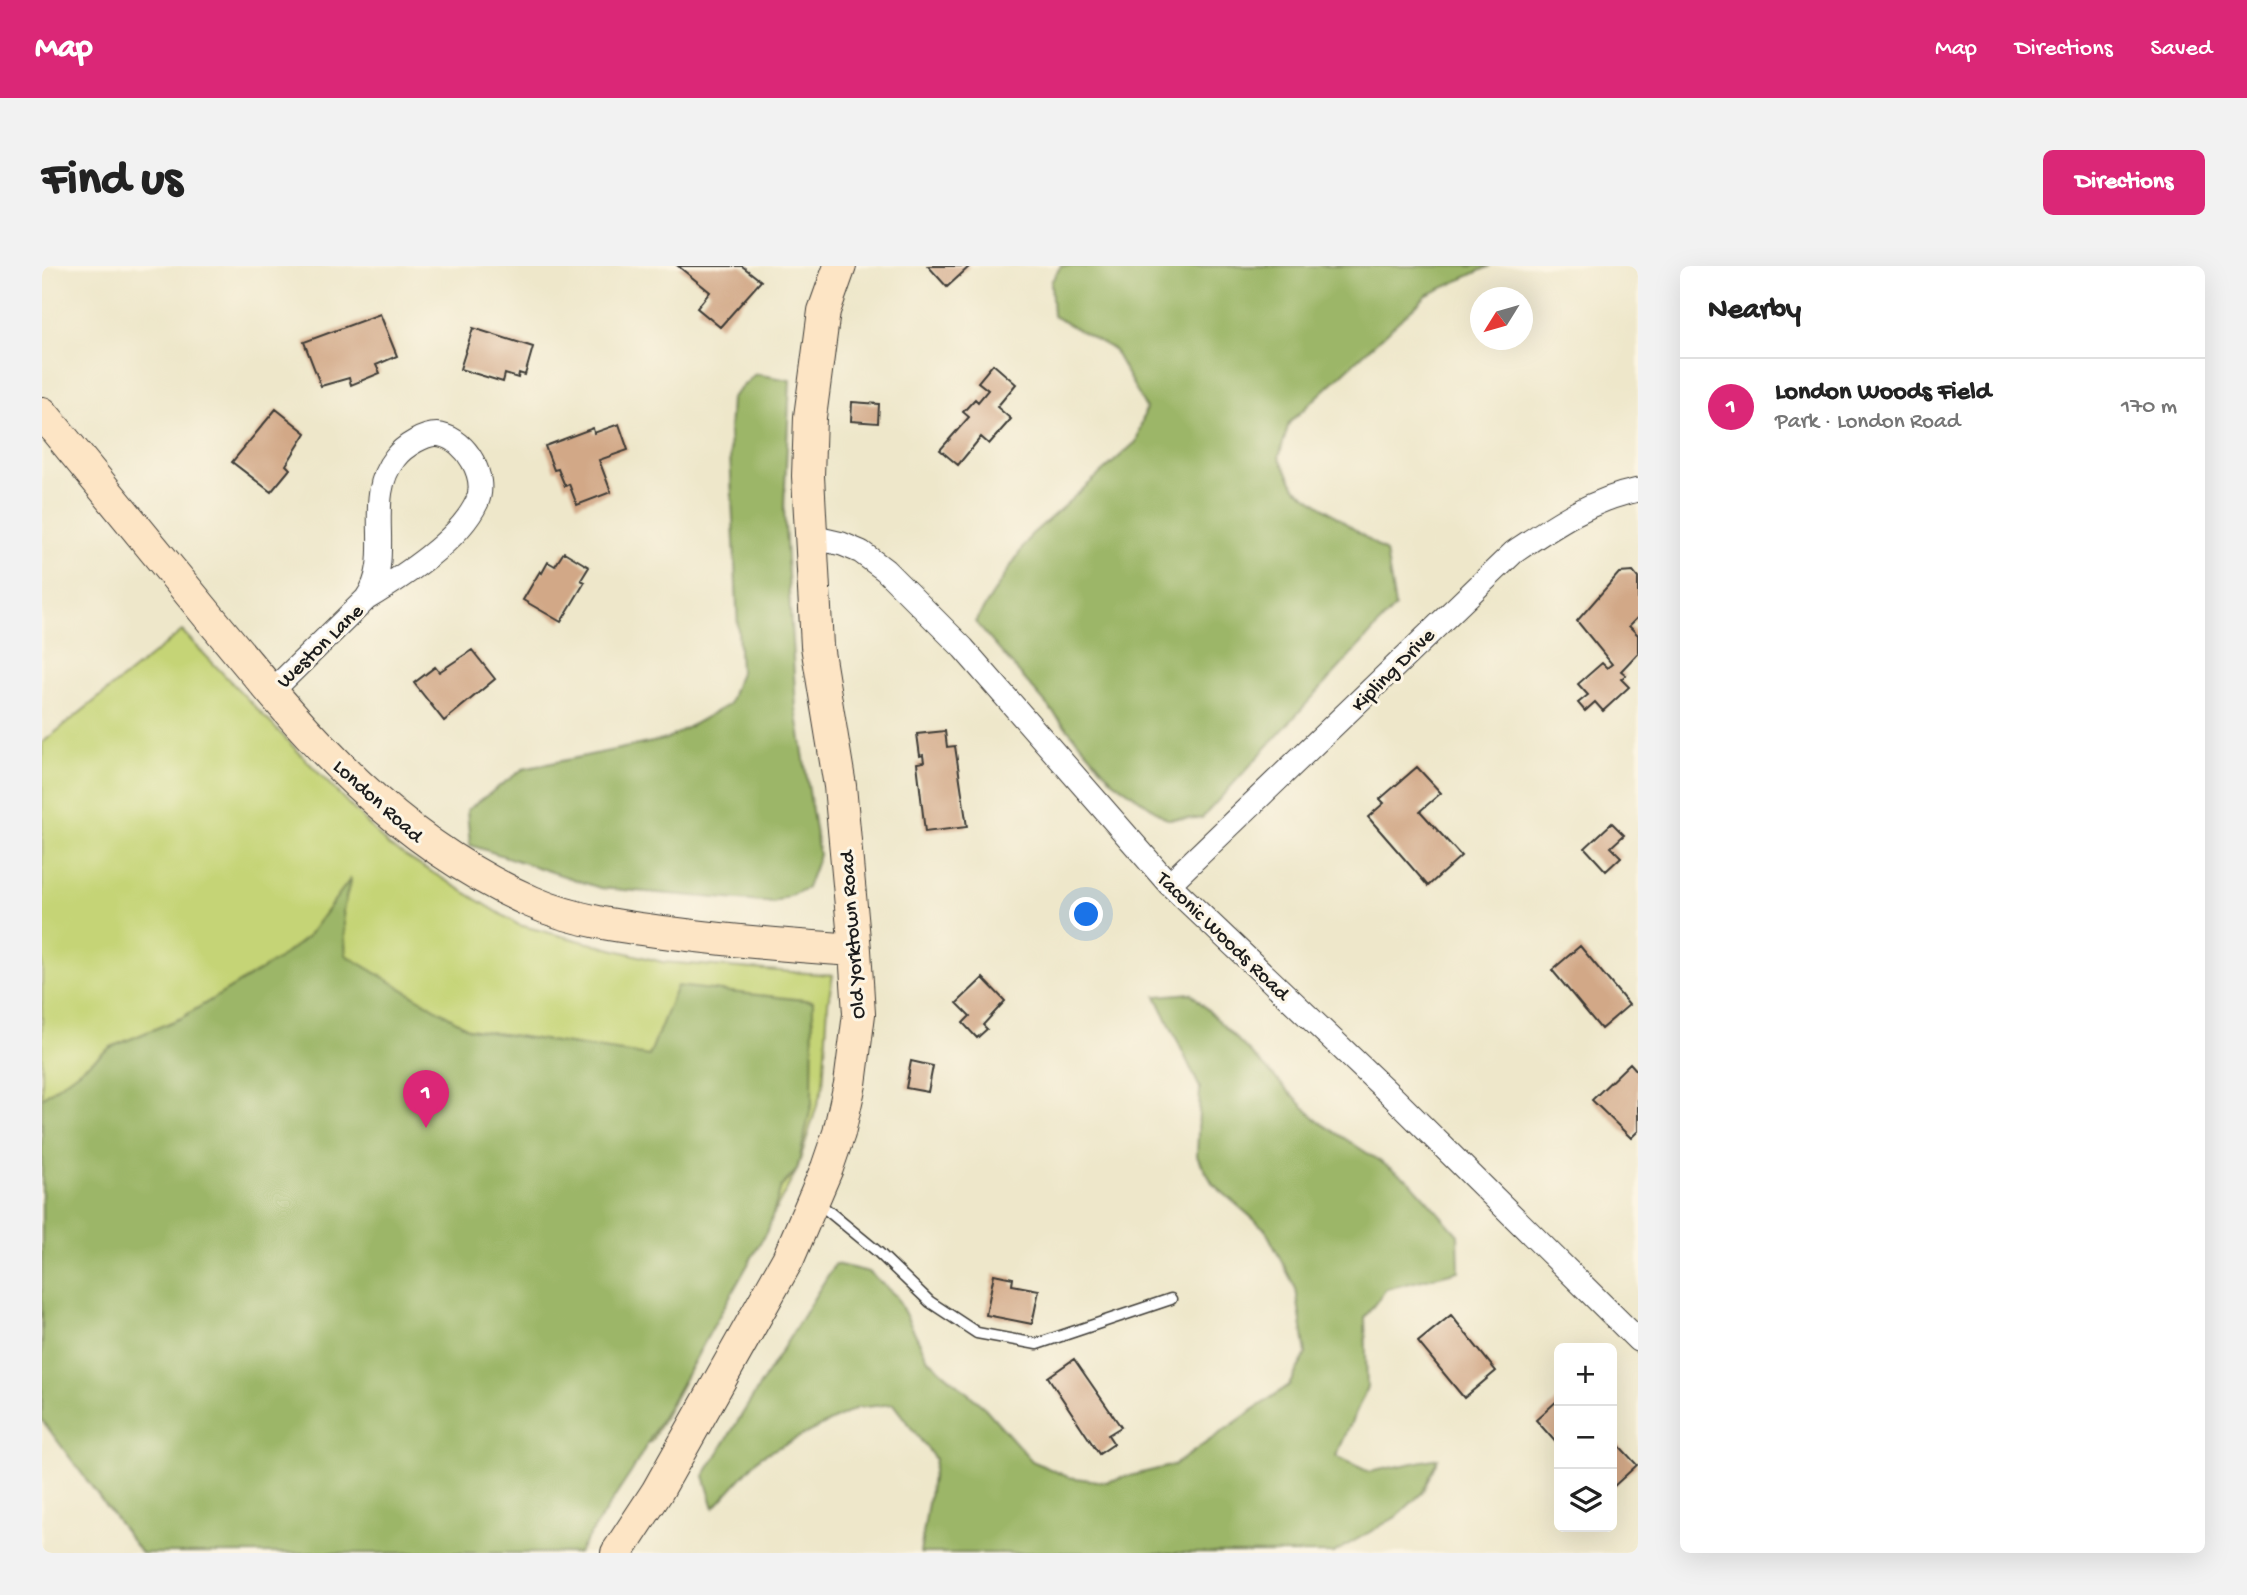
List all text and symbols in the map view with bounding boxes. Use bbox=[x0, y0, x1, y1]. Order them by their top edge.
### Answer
text: Map bbox=[35, 30, 92, 68]
text: Map bbox=[1935, 35, 1977, 64]
text: Directions bbox=[2015, 35, 2113, 64]
text: Saved bbox=[2151, 35, 2212, 64]
button: Directions bbox=[2043, 150, 2205, 215]
text: Find us bbox=[42, 153, 182, 211]
north arrow bbox=[1470, 287, 1533, 350]
text: Nearby bbox=[1708, 294, 1801, 329]
text: London Woods Field bbox=[1775, 378, 1991, 409]
text: 1 bbox=[1726, 394, 1736, 421]
text: 170 m bbox=[2121, 394, 2177, 421]
text: Park · London Road bbox=[1775, 409, 1960, 436]
street label: Weston Lane bbox=[273, 599, 371, 695]
street label: Kipling Drive bbox=[1347, 624, 1442, 719]
street label: London Road bbox=[326, 756, 428, 851]
street label: Old Yorktown Road bbox=[836, 848, 873, 1020]
street label: Taconic Woods Road bbox=[1149, 867, 1294, 1008]
your location bbox=[1069, 897, 1103, 931]
pin: 1 bbox=[403, 1070, 449, 1128]
map controls bbox=[1554, 1343, 1617, 1532]
button: + bbox=[1554, 1343, 1617, 1406]
button: − bbox=[1554, 1406, 1617, 1469]
button: layers bbox=[1554, 1469, 1617, 1532]

